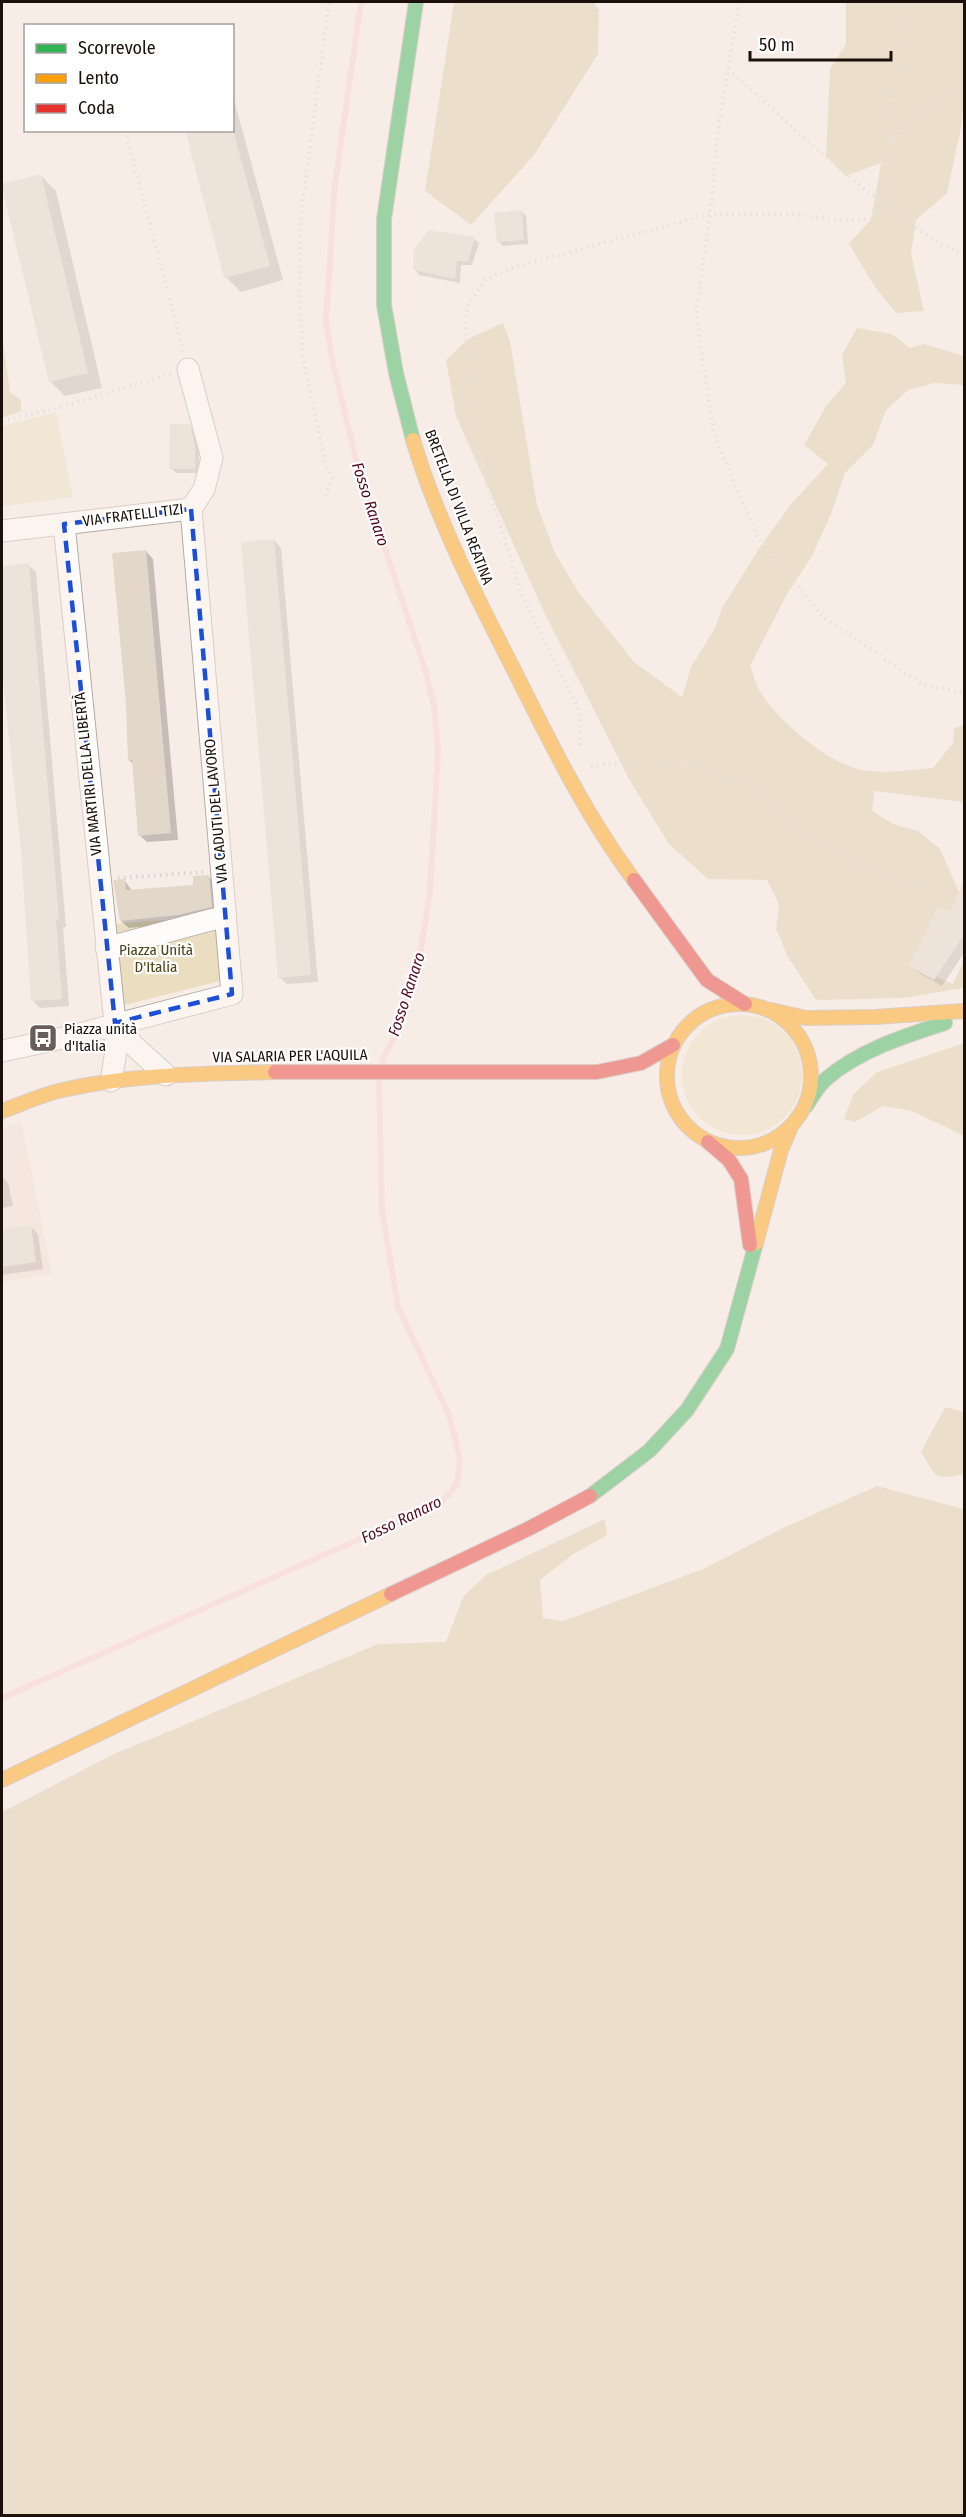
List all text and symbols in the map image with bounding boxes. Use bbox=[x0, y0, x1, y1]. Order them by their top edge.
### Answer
legend bbox=[24, 24, 234, 132]
scale bar bbox=[750, 24, 891, 62]
text: 50 m bbox=[759, 34, 795, 56]
text: Scorrevole bbox=[78, 37, 156, 59]
text: Lento bbox=[78, 67, 119, 89]
text: Coda bbox=[78, 97, 115, 119]
street label: BRETELLA DI VILLA REATINA bbox=[421, 427, 497, 587]
water label: Fosso Ranaro bbox=[348, 460, 393, 549]
street label: VIA FRATELLI TIZI bbox=[82, 500, 184, 530]
street label: VIA MARTIRI DELLA LIBERTÀ bbox=[70, 691, 106, 857]
street label: VIA CADUTI DEL LAVORO bbox=[201, 738, 231, 884]
park label: Piazza Unità D'Italia bbox=[119, 941, 193, 976]
water label: Fosso Ranaro bbox=[384, 950, 429, 1039]
place label: Piazza unità d'Italia bbox=[64, 1020, 137, 1055]
bus stop icon: Piazza unità d'Italia bbox=[27, 1022, 59, 1054]
street label: VIA SALARIA PER L'AQUILA bbox=[212, 1046, 368, 1066]
water label: Fosso Ranaro bbox=[358, 1492, 445, 1547]

